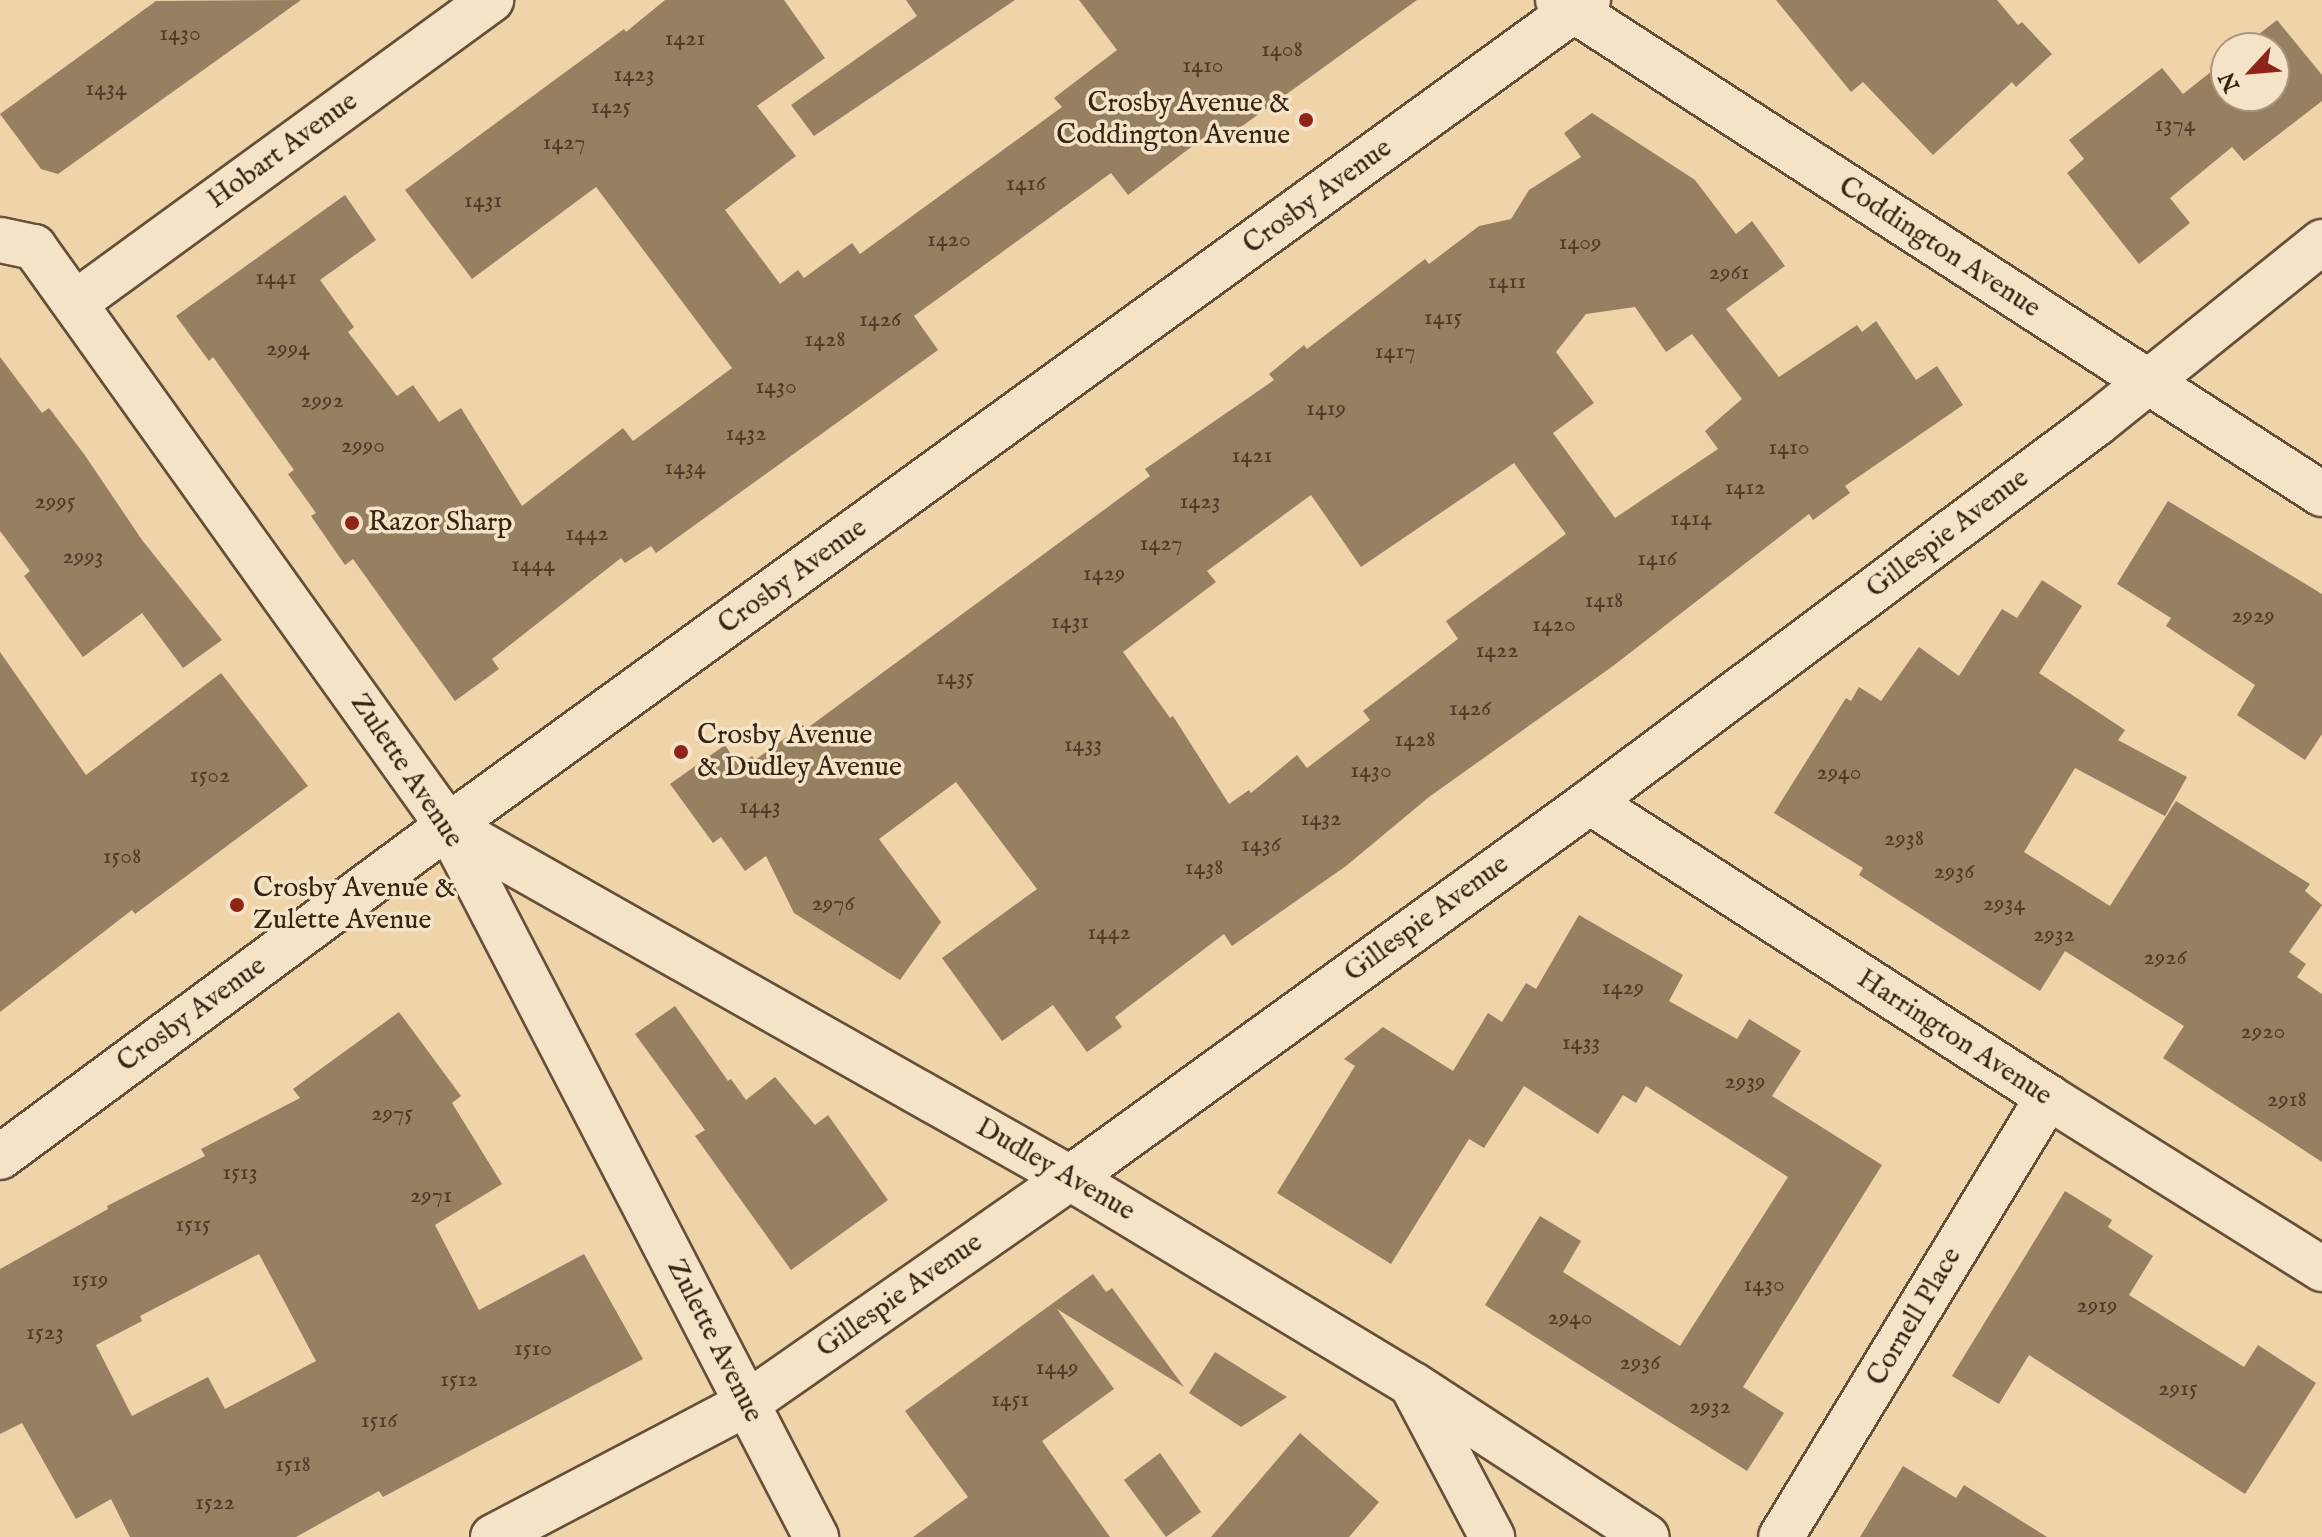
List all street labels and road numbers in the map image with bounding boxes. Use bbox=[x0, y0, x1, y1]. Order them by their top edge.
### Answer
street label: Hobart Avenue bbox=[201, 85, 365, 217]
street label: Crosby Avenue bbox=[1237, 132, 1399, 262]
street label: Coddington Avenue bbox=[1832, 170, 2046, 326]
street label: Gillespie Avenue bbox=[1860, 462, 2036, 606]
street label: Crosby Avenue bbox=[712, 512, 874, 642]
street label: Zulette Avenue bbox=[342, 688, 470, 854]
street label: Gillespie Avenue bbox=[1338, 848, 1516, 990]
street label: Crosby Avenue bbox=[111, 950, 273, 1080]
street label: Harrington Avenue bbox=[1850, 963, 2058, 1113]
street label: Dudley Avenue bbox=[970, 1111, 1140, 1229]
street label: Gillespie Avenue bbox=[811, 1226, 989, 1366]
street label: Cornell Place bbox=[1861, 1242, 1969, 1392]
street label: Zulette Avenue bbox=[659, 1254, 769, 1428]

